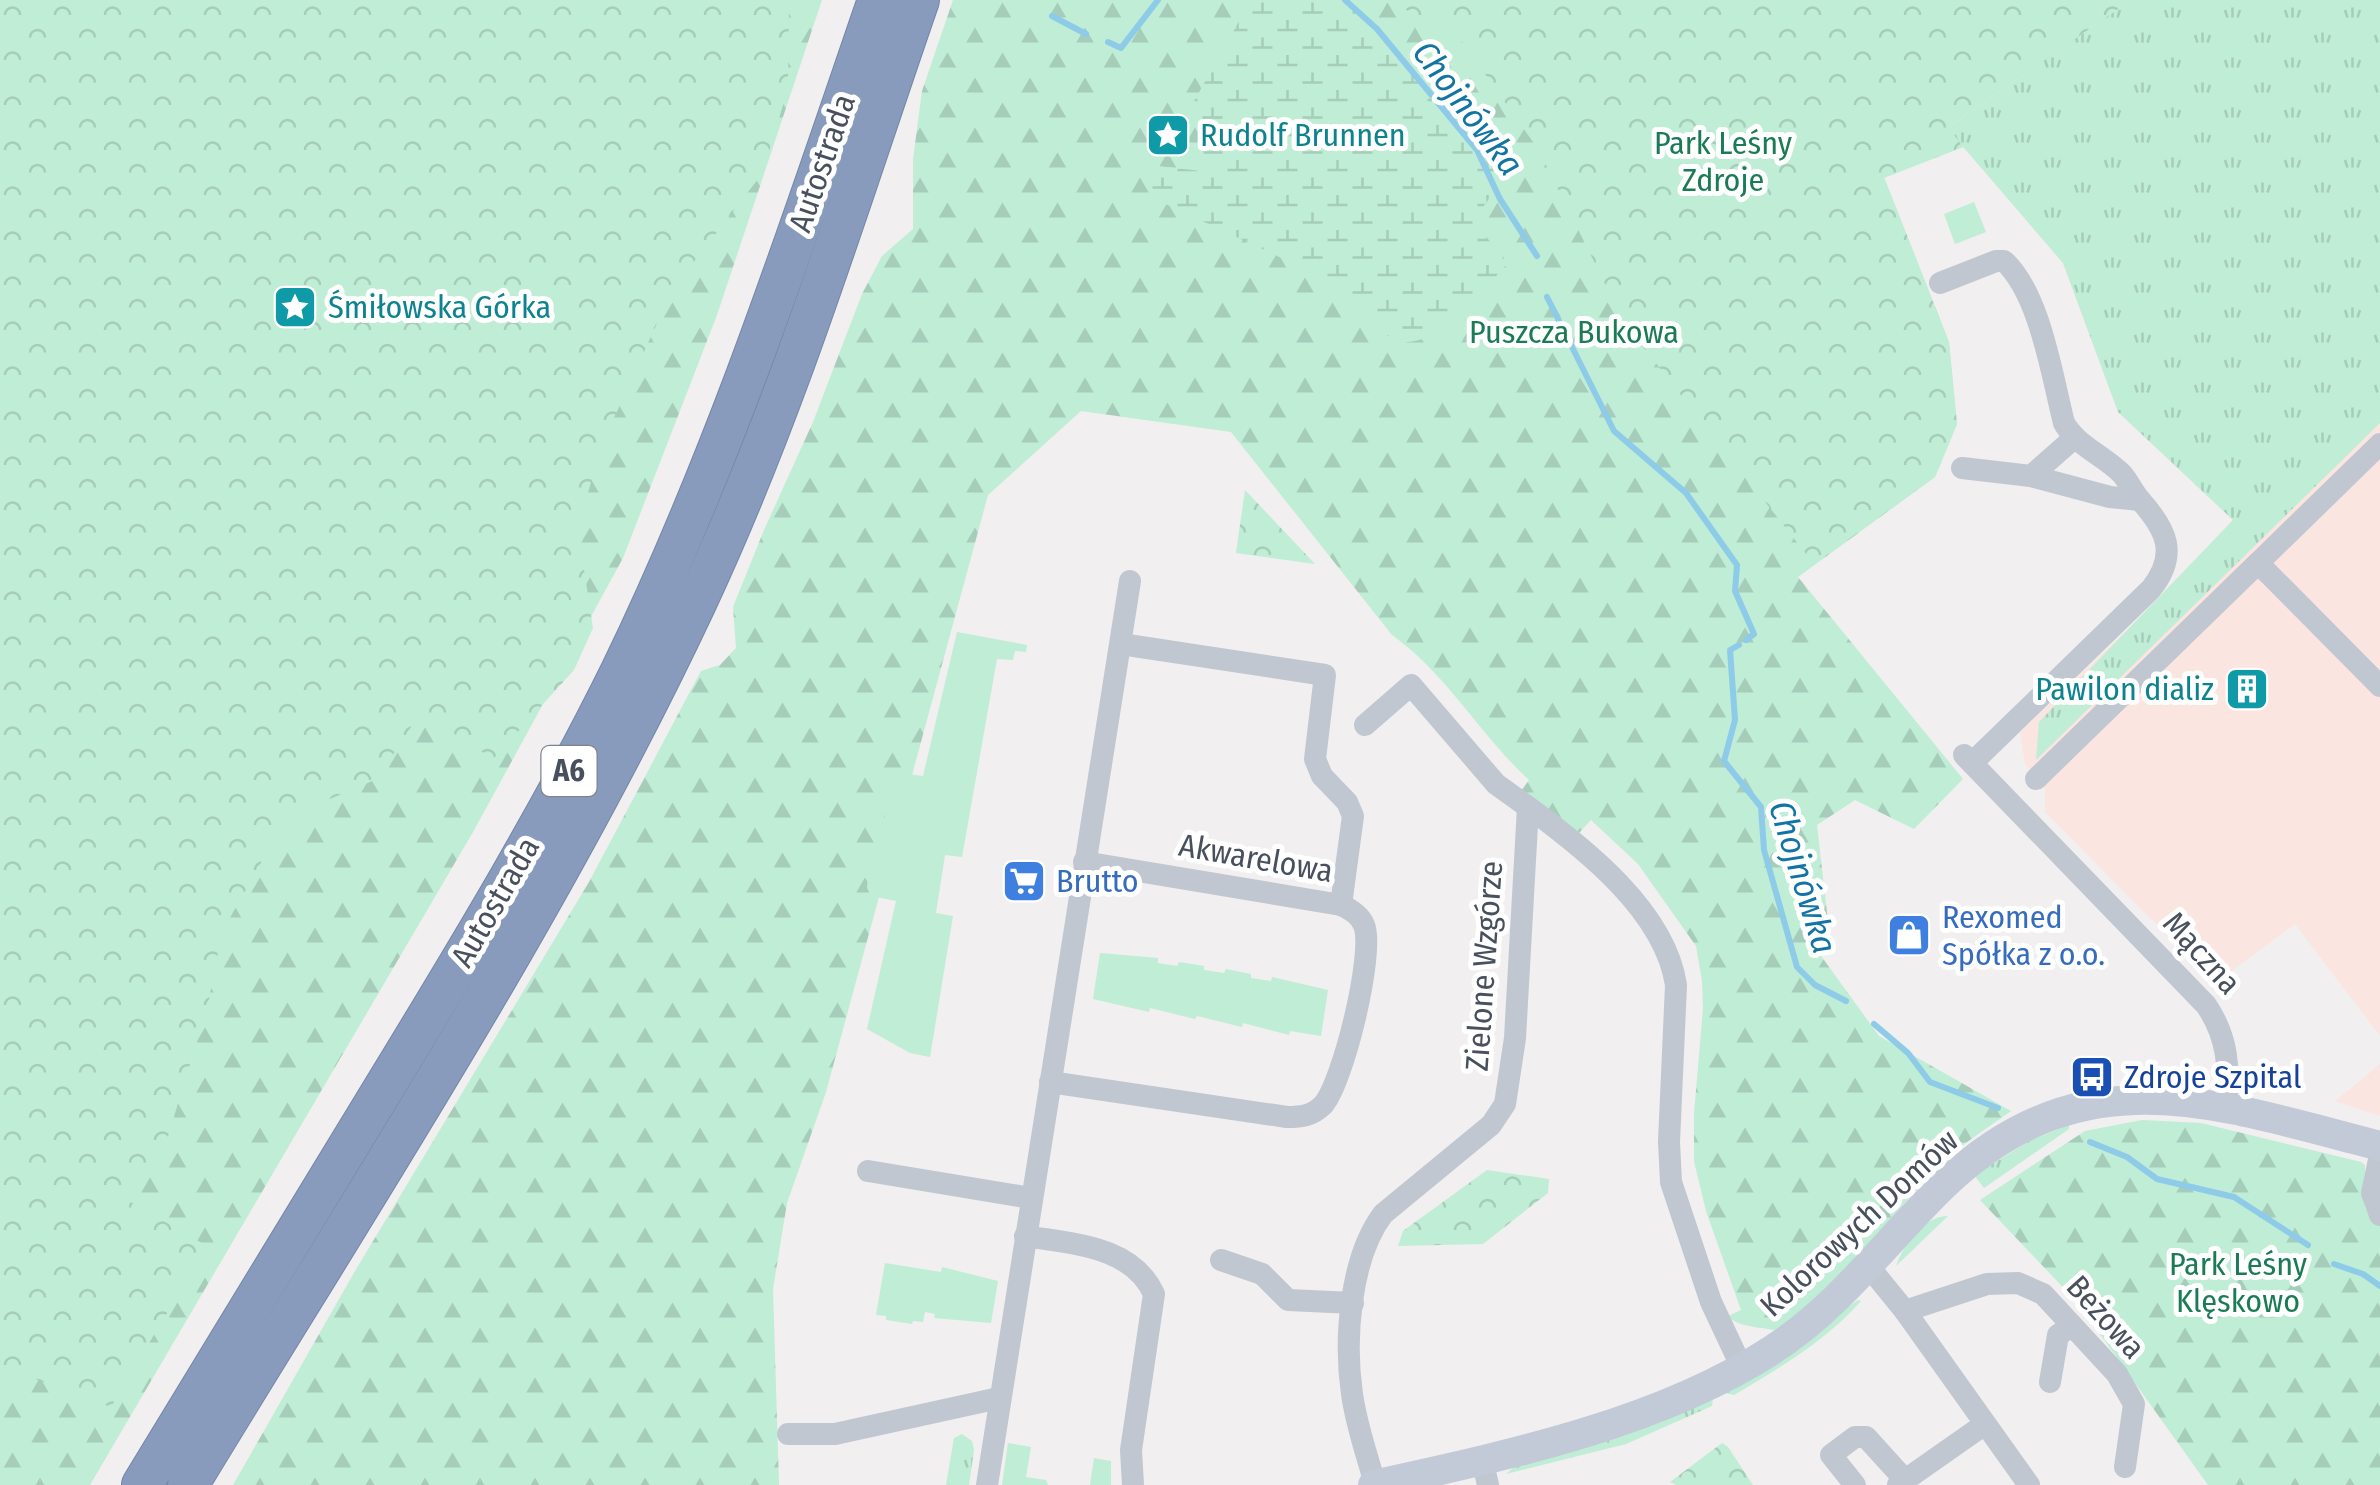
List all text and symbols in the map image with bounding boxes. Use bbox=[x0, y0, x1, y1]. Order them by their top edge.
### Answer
water label: Chojnówka bbox=[1404, 32, 1532, 184]
street label: Autostrada bbox=[781, 89, 863, 237]
place icon: Rudolf Brunnen bbox=[1145, 112, 1191, 158]
place label: Rudolf Brunnen bbox=[1200, 116, 1406, 154]
park label: Park Leśny Zdroje bbox=[1654, 124, 1793, 199]
place icon: Śmiłowska Górka bbox=[272, 284, 318, 330]
place label: Śmiłowska Górka bbox=[328, 288, 551, 326]
park label: Puszcza Bukowa bbox=[1469, 313, 1679, 351]
building icon: Pawilon dializ bbox=[2224, 666, 2270, 712]
place label: Pawilon dializ bbox=[2035, 670, 2214, 708]
road number: A6 bbox=[542, 746, 596, 796]
water label: Chojnówka bbox=[1760, 795, 1846, 959]
street label: Akwarelowa bbox=[1176, 826, 1336, 890]
street label: Autostrada bbox=[443, 830, 547, 974]
supermarket icon: Brutto bbox=[1001, 858, 1047, 904]
street label: Zielone Wzgórze bbox=[1458, 860, 1510, 1072]
place label: Brutto bbox=[1056, 862, 1139, 900]
place label: Rexomed Spółka z o.o. bbox=[1942, 898, 2105, 973]
street label: Mączna bbox=[2155, 904, 2249, 1002]
shop icon: Rexomed Spółka z o.o. bbox=[1886, 912, 1932, 958]
bus stop icon: Zdroje Szpital bbox=[2069, 1054, 2115, 1100]
place label: Zdroje Szpital bbox=[2124, 1058, 2301, 1096]
street label: Kolorowych Domów bbox=[1752, 1122, 1966, 1324]
park label: Park Leśny Klęskowo bbox=[2169, 1245, 2308, 1320]
street label: Beżowa bbox=[2059, 1268, 2153, 1366]

